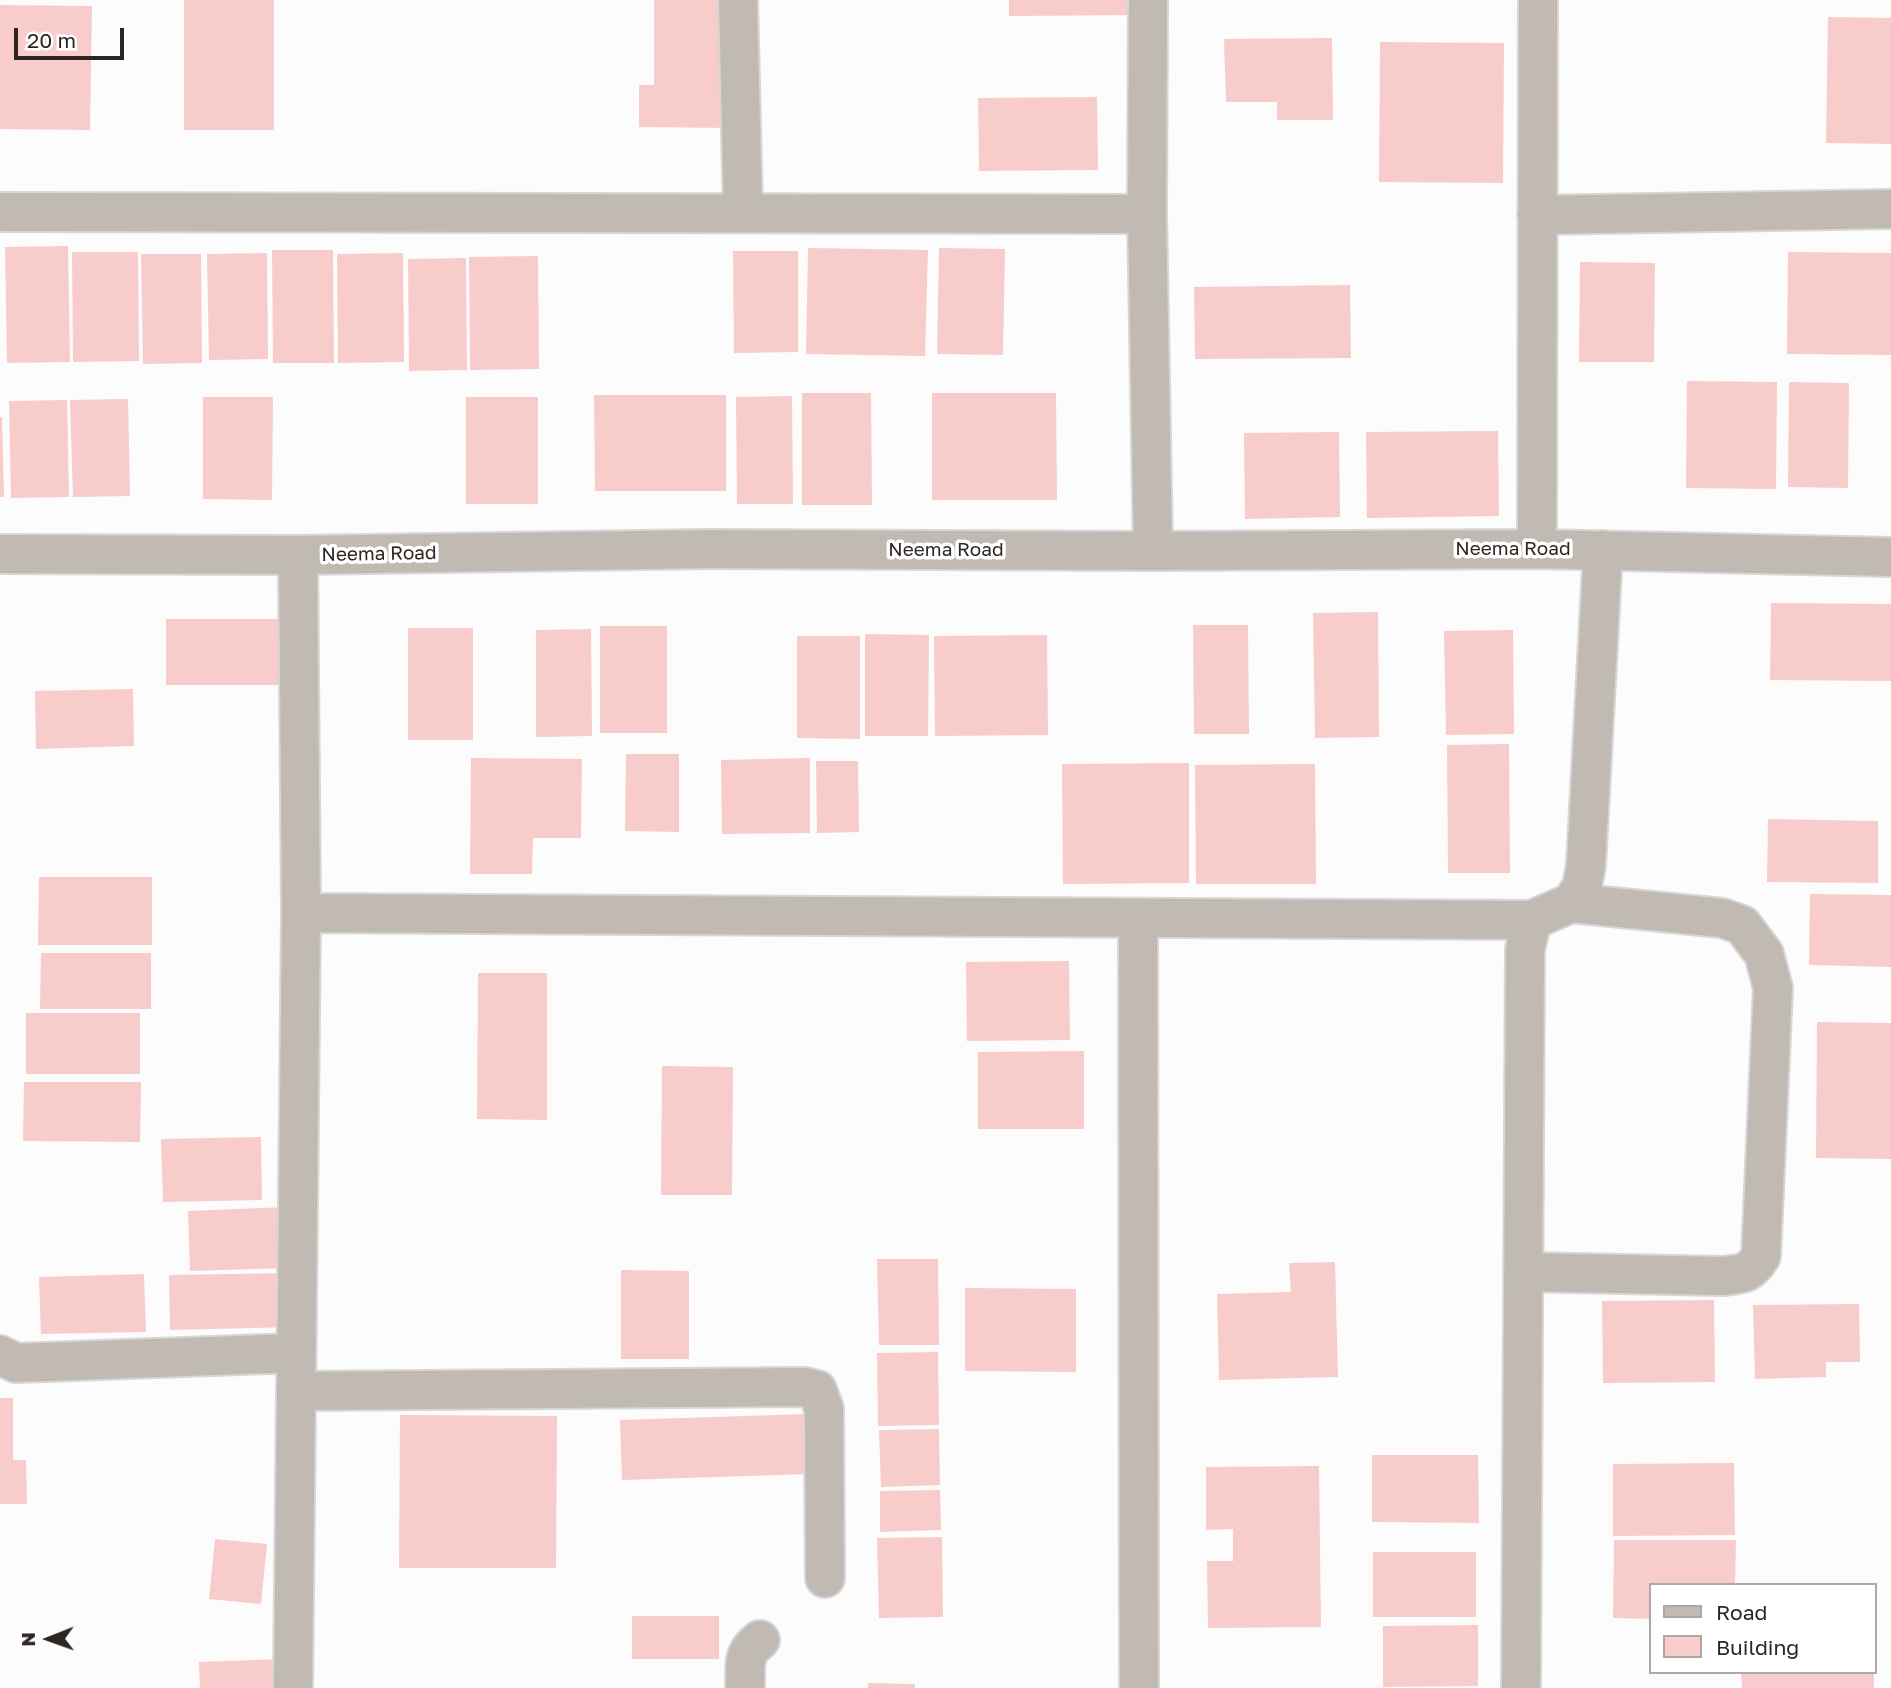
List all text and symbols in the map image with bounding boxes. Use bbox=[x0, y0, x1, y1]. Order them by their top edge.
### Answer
scale bar bbox=[18, 14, 128, 58]
text: 20 m bbox=[27, 27, 76, 53]
street label: Neema Road bbox=[1455, 538, 1571, 560]
street label: Neema Road bbox=[888, 539, 1004, 561]
street label: Neema Road bbox=[321, 542, 437, 566]
legend bbox=[1650, 1583, 1877, 1674]
text: Road bbox=[1716, 1599, 1767, 1625]
north arrow bbox=[14, 1604, 84, 1674]
text: N bbox=[16, 1632, 39, 1647]
text: Building bbox=[1716, 1634, 1799, 1660]

